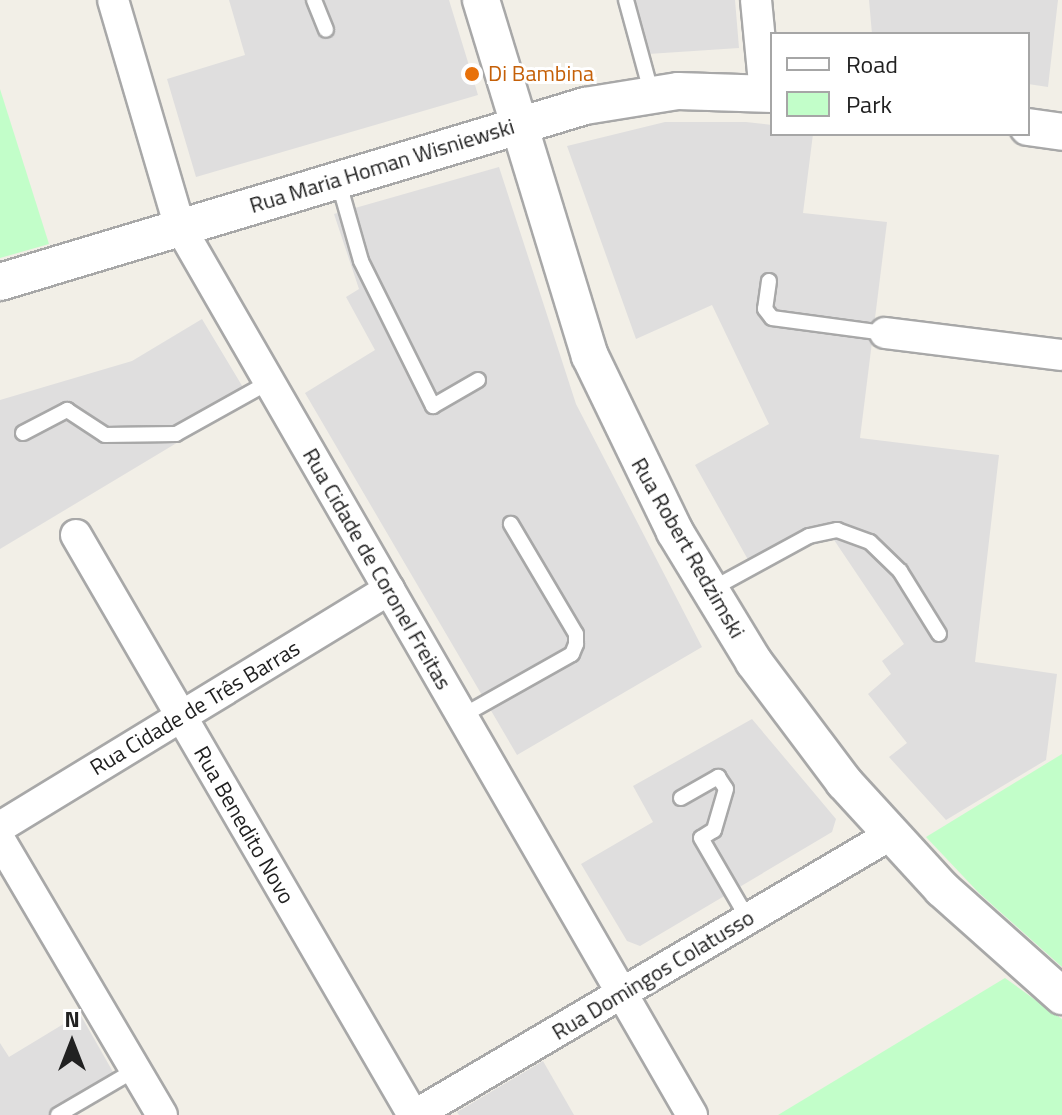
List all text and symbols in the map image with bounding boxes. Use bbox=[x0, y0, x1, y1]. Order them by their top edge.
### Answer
legend bbox=[770, 32, 1030, 136]
text: Road bbox=[846, 46, 898, 82]
place label: Di Bambina bbox=[488, 61, 594, 87]
marker: Di Bambina bbox=[463, 65, 481, 83]
text: Park bbox=[846, 86, 892, 122]
street label: Rua Maria Homan Wisniewski bbox=[246, 113, 518, 219]
street label: Rua Cidade de Coronel Freitas bbox=[297, 444, 457, 694]
street label: Rua Robert Redzimski bbox=[626, 453, 750, 643]
street label: Rua Cidade de Três Barras bbox=[85, 635, 305, 781]
street label: Rua Benedito Novo bbox=[188, 742, 300, 908]
street label: Rua Domingos Colatusso bbox=[547, 904, 759, 1046]
text: N bbox=[64, 1002, 80, 1036]
north arrow bbox=[32, 1003, 112, 1083]

